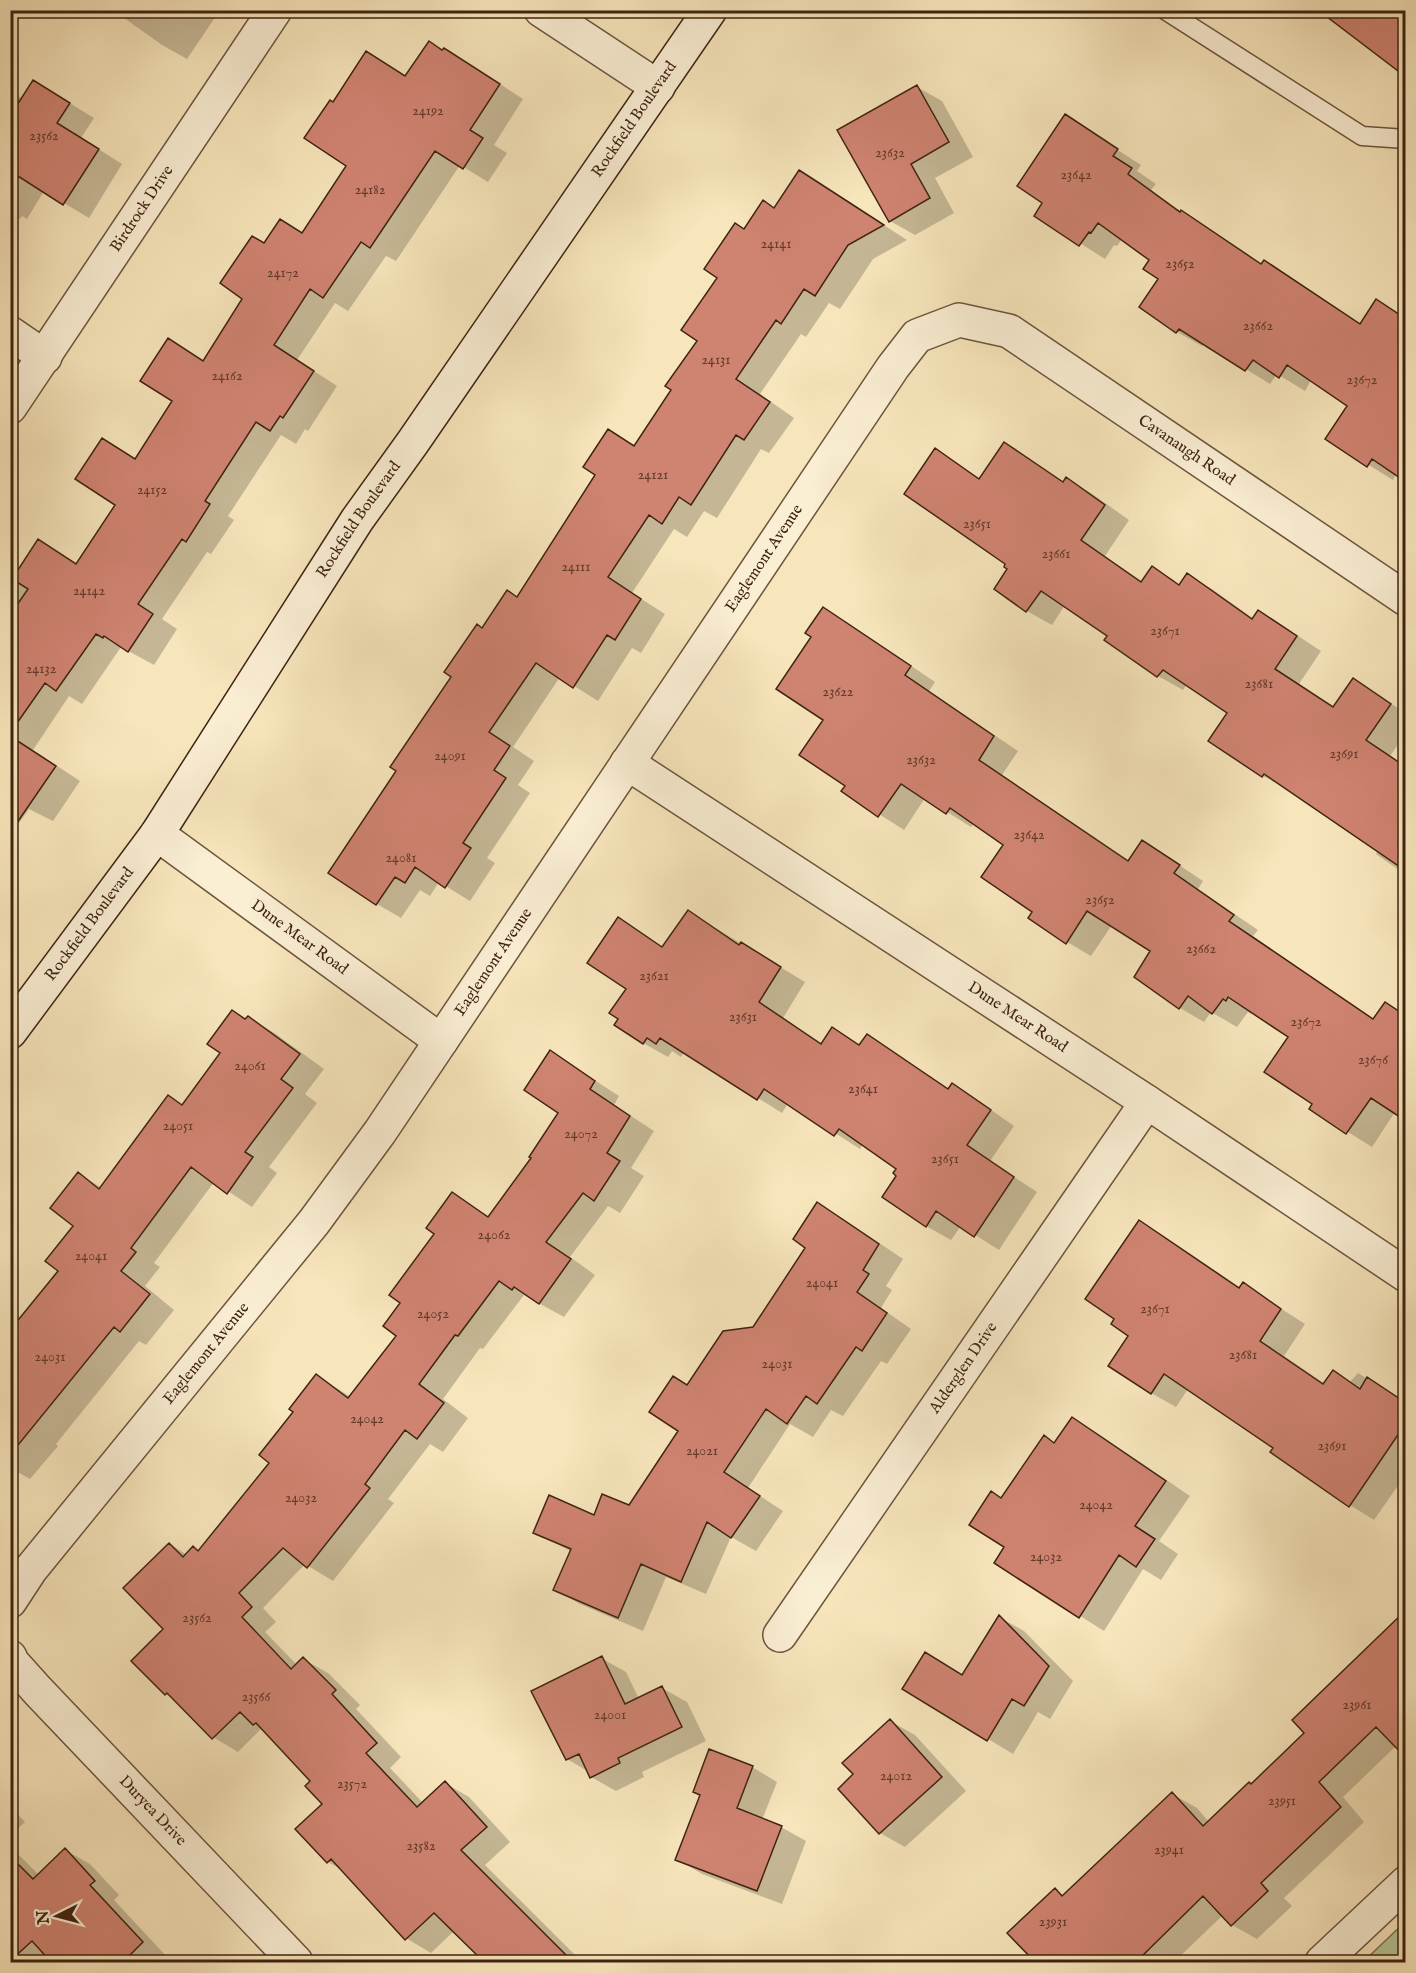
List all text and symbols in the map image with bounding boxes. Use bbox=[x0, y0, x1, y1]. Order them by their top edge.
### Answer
street label: Rockfield Boulevard bbox=[588, 57, 682, 182]
house number: 24192 bbox=[412, 102, 444, 120]
house number: 23562 bbox=[29, 127, 59, 145]
house number: 23632 bbox=[875, 144, 905, 162]
street label: Birdrock Drive bbox=[106, 162, 178, 256]
house number: 23642 bbox=[1060, 166, 1092, 184]
house number: 24182 bbox=[355, 181, 386, 199]
house number: 24141 bbox=[761, 235, 791, 253]
house number: 23652 bbox=[1165, 255, 1195, 273]
house number: 24172 bbox=[267, 264, 299, 282]
house number: 23662 bbox=[1243, 317, 1274, 335]
house number: 24131 bbox=[701, 351, 731, 369]
house number: 24162 bbox=[211, 367, 243, 385]
house number: 23672 bbox=[1347, 371, 1378, 389]
street label: Cavanaugh Road bbox=[1134, 411, 1239, 491]
street label: Rockfield Boulevard bbox=[312, 457, 406, 582]
house number: 24121 bbox=[638, 466, 668, 484]
house number: 24152 bbox=[137, 481, 168, 499]
street label: Eaglemont Avenue bbox=[721, 501, 808, 616]
house number: 23651 bbox=[963, 515, 991, 533]
house number: 23661 bbox=[1042, 545, 1070, 563]
house number: 24111 bbox=[561, 558, 591, 576]
house number: 24142 bbox=[73, 582, 105, 600]
house number: 23671 bbox=[1150, 622, 1180, 640]
house number: 24132 bbox=[26, 660, 57, 678]
house number: 23681 bbox=[1245, 675, 1273, 693]
house number: 23622 bbox=[823, 683, 854, 701]
house number: 23691 bbox=[1330, 745, 1358, 763]
house number: 24091 bbox=[434, 747, 466, 765]
house number: 23632 bbox=[906, 751, 936, 769]
house number: 23642 bbox=[1013, 826, 1045, 844]
house number: 24081 bbox=[385, 849, 417, 867]
street label: Rockfield Boulevard bbox=[41, 863, 139, 985]
house number: 23652 bbox=[1085, 891, 1115, 909]
street label: Dune Mear Road bbox=[247, 896, 352, 980]
street label: Eaglemont Avenue bbox=[451, 905, 537, 1020]
house number: 23662 bbox=[1186, 940, 1217, 958]
house number: 23621 bbox=[639, 967, 669, 985]
street label: Dune Mear Road bbox=[964, 978, 1071, 1058]
house number: 23631 bbox=[729, 1008, 757, 1026]
house number: 23672 bbox=[1291, 1013, 1322, 1031]
house number: 23676 bbox=[1358, 1051, 1389, 1069]
house number: 24061 bbox=[234, 1057, 266, 1075]
house number: 23641 bbox=[848, 1080, 878, 1098]
house number: 24051 bbox=[163, 1117, 193, 1135]
house number: 24072 bbox=[564, 1125, 598, 1143]
house number: 23651 bbox=[931, 1150, 959, 1168]
house number: 24062 bbox=[478, 1226, 511, 1244]
house number: 24041 bbox=[75, 1247, 107, 1265]
house number: 24041 bbox=[806, 1274, 838, 1292]
street label: Eaglemont Avenue bbox=[159, 1299, 254, 1409]
house number: 23671 bbox=[1140, 1300, 1170, 1318]
house number: 24052 bbox=[417, 1305, 449, 1323]
street label: Alderglen Drive bbox=[925, 1319, 1002, 1419]
house number: 23681 bbox=[1229, 1346, 1257, 1364]
house number: 24031 bbox=[35, 1348, 65, 1366]
house number: 24031 bbox=[762, 1355, 792, 1373]
house number: 24042 bbox=[350, 1410, 384, 1428]
house number: 23691 bbox=[1318, 1437, 1346, 1455]
house number: 24021 bbox=[686, 1442, 718, 1460]
house number: 24032 bbox=[285, 1489, 317, 1507]
house number: 24042 bbox=[1079, 1496, 1113, 1514]
house number: 24032 bbox=[1030, 1548, 1062, 1566]
house number: 23562 bbox=[182, 1609, 212, 1627]
house number: 23566 bbox=[242, 1688, 271, 1706]
house number: 23961 bbox=[1343, 1696, 1371, 1714]
house number: 24001 bbox=[594, 1706, 626, 1724]
house number: 24012 bbox=[880, 1767, 912, 1785]
street label: Duryea Drive bbox=[114, 1772, 190, 1850]
house number: 23572 bbox=[337, 1775, 367, 1793]
house number: 23951 bbox=[1268, 1792, 1296, 1810]
house number: 23582 bbox=[407, 1837, 436, 1855]
house number: 23941 bbox=[1154, 1841, 1184, 1859]
north arrow bbox=[27, 1886, 87, 1946]
text: N bbox=[33, 1909, 55, 1926]
house number: 23931 bbox=[1039, 1913, 1067, 1931]

